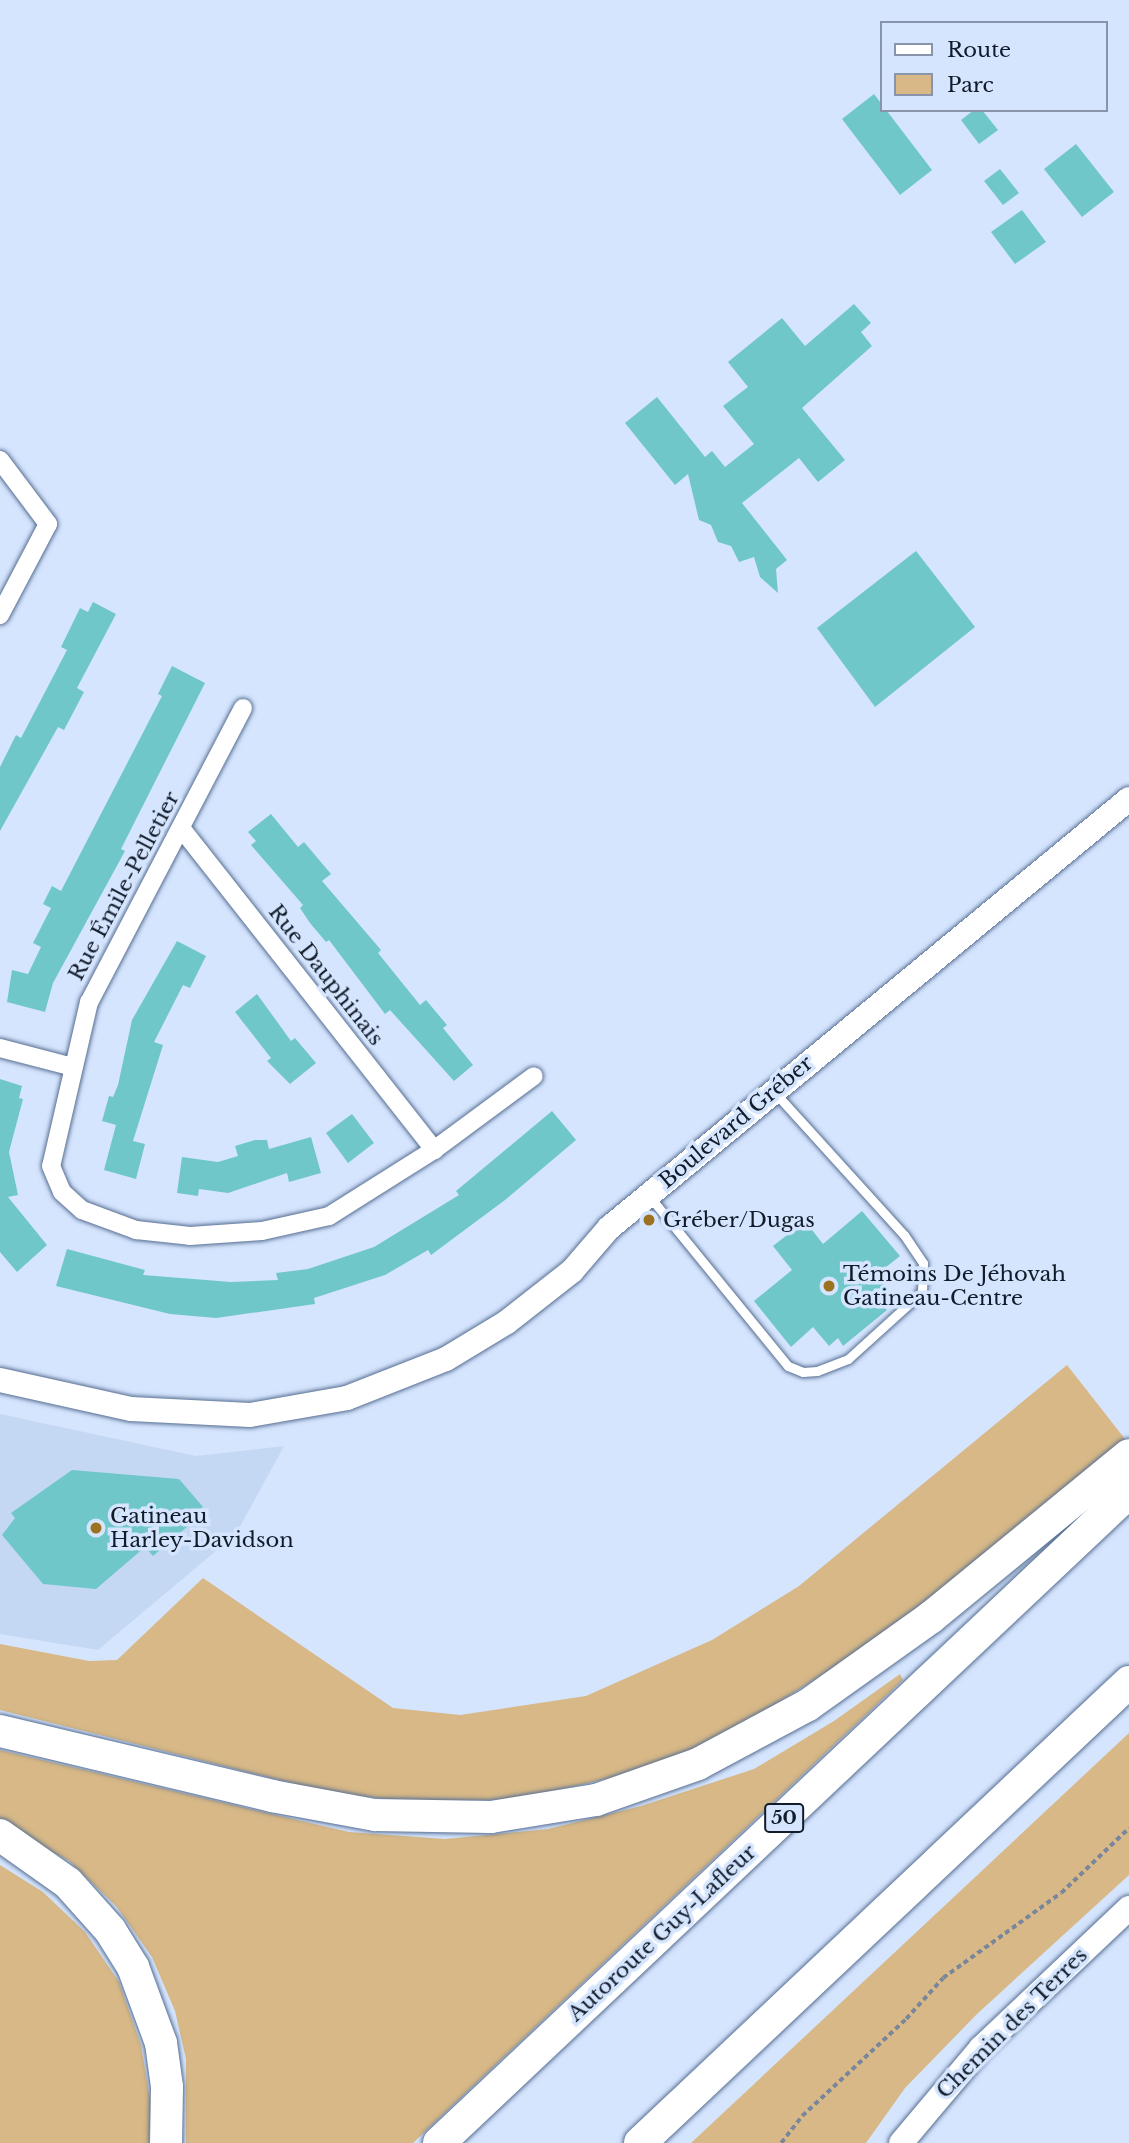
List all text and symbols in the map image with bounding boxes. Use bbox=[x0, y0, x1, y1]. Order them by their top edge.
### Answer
legend bbox=[880, 21, 1108, 112]
text: Route bbox=[947, 37, 1011, 63]
text: Parc bbox=[947, 72, 994, 98]
street label: Rue Émile-Pelletier bbox=[63, 787, 185, 985]
street label: Rue Dauphinais bbox=[263, 900, 389, 1050]
street label: Boulevard Gréber bbox=[654, 1050, 818, 1194]
place label: Gréber/Dugas bbox=[663, 1207, 815, 1233]
marker: Gréber/Dugas bbox=[641, 1212, 657, 1228]
place label: Témoins De Jéhovah Gatineau-Centre bbox=[843, 1261, 1066, 1311]
marker: Témoins De Jéhovah Gatineau-Centre bbox=[821, 1278, 837, 1294]
place label: Gatineau Harley-Davidson bbox=[110, 1503, 294, 1553]
marker: Gatineau Harley-Davidson bbox=[88, 1520, 104, 1536]
road number: 50 bbox=[763, 1802, 805, 1834]
street label: Autoroute Guy-Lafleur bbox=[563, 1839, 761, 2027]
street label: Chemin des Terres bbox=[931, 1942, 1093, 2104]

